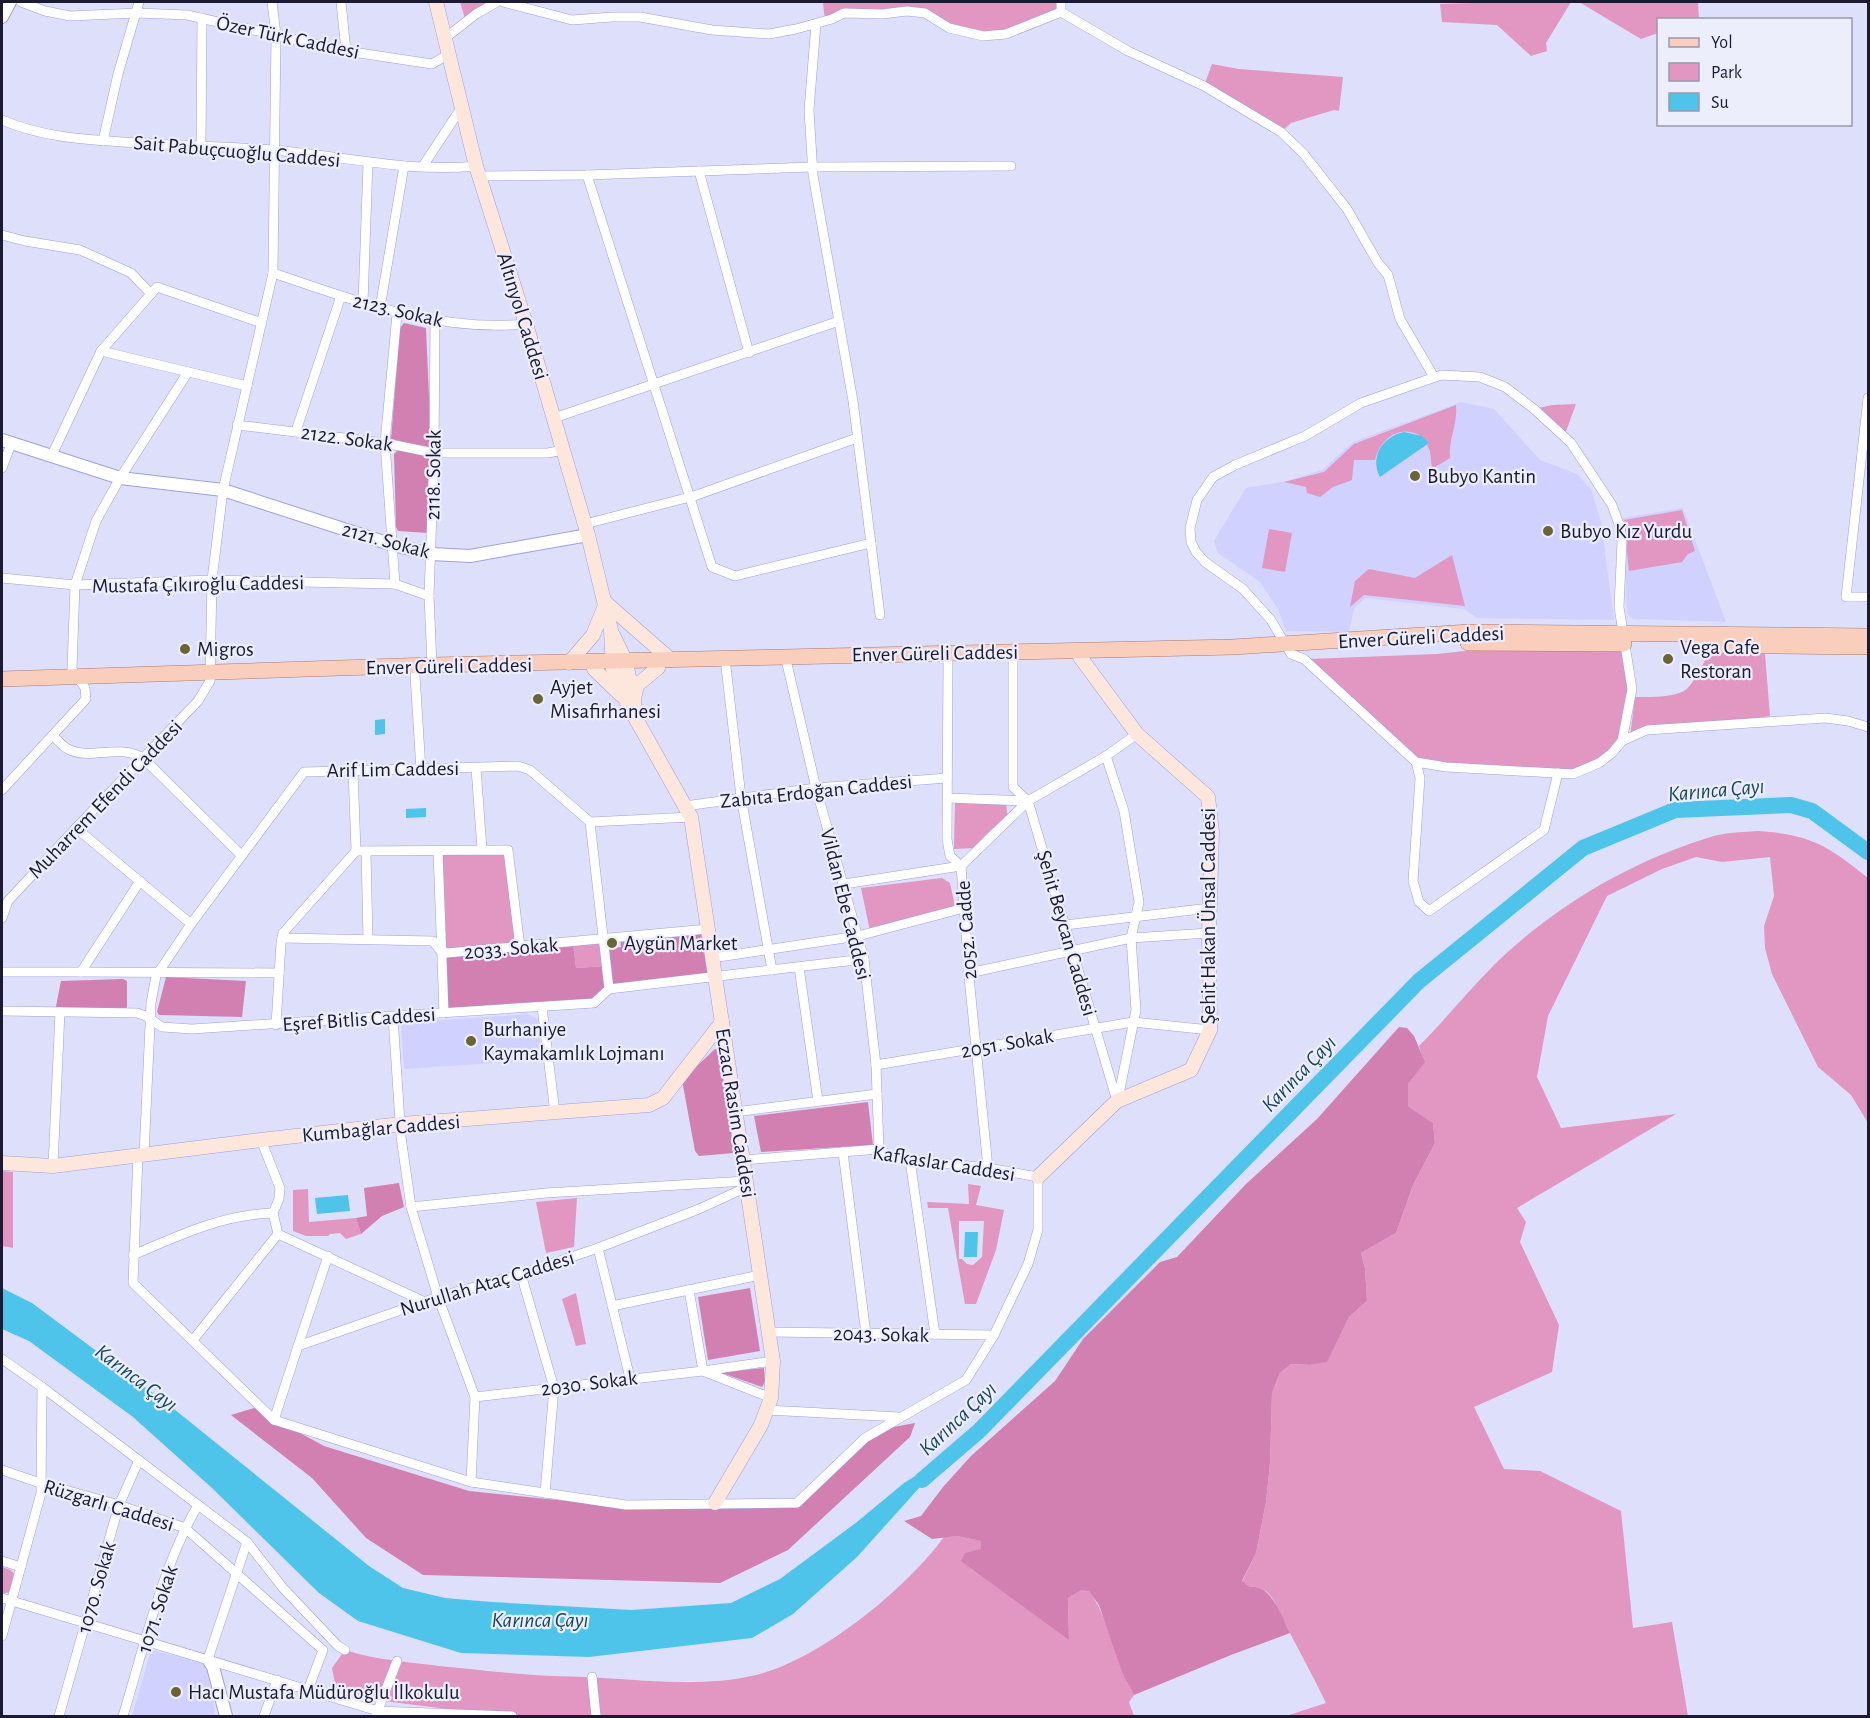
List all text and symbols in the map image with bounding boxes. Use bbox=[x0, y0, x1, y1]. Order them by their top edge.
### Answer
street label: Özer Türk Caddesi bbox=[215, 11, 361, 63]
legend bbox=[1657, 18, 1852, 126]
text: Yol bbox=[1711, 34, 1733, 52]
text: Park bbox=[1711, 64, 1743, 82]
text: Su bbox=[1711, 94, 1729, 112]
street label: Sait Pabuçcuoğlu Caddesi bbox=[133, 132, 341, 171]
street label: Altınyol Caddesi bbox=[493, 250, 552, 382]
street label: 2123. Sokak bbox=[351, 290, 445, 331]
street label: 2122. Sokak bbox=[300, 422, 395, 455]
street label: 2118. Sokak bbox=[422, 429, 445, 520]
place label: Bubyo Kantin bbox=[1427, 466, 1536, 487]
marker: Bubyo Kantin bbox=[1408, 469, 1422, 483]
street label: 2121. Sokak bbox=[340, 519, 432, 562]
place label: Bubyo Kız Yurdu bbox=[1560, 521, 1693, 542]
marker: Bubyo Kız Yurdu bbox=[1541, 524, 1555, 538]
street label: Mustafa Çıkıroğlu Caddesi bbox=[92, 572, 304, 597]
street label: Enver Güreli Caddesi bbox=[1337, 623, 1505, 652]
place label: Vega Cafe Restoran bbox=[1680, 637, 1760, 682]
place label: Migros bbox=[197, 639, 254, 660]
marker: Migros bbox=[178, 642, 192, 656]
street label: Enver Güreli Caddesi bbox=[852, 642, 1018, 665]
marker: Vega Cafe Restoran bbox=[1661, 652, 1675, 666]
street label: Enver Güreli Caddesi bbox=[366, 655, 532, 678]
place label: Ayjet Misafirhanesi bbox=[550, 677, 661, 722]
marker: Ayjet Misafirhanesi bbox=[531, 692, 545, 706]
street label: Muharrem Efendi Caddesi bbox=[24, 716, 186, 883]
street label: Arif Lim Caddesi bbox=[327, 758, 459, 781]
street label: Zabıta Erdoğan Caddesi bbox=[719, 771, 913, 812]
water label: Karınca Çayı bbox=[1667, 775, 1765, 805]
street label: Şehit Hakan Ünsal Caddesi bbox=[1197, 808, 1219, 1024]
street label: Vildan Ebe Caddesi bbox=[816, 826, 875, 982]
street label: Şehit Beycan Caddesi bbox=[1033, 848, 1100, 1018]
street label: 2052. Cadde bbox=[953, 880, 980, 980]
place label: Aygün Market bbox=[624, 933, 738, 954]
street label: 2033. Sokak bbox=[463, 934, 559, 963]
marker: Aygün Market bbox=[605, 936, 619, 950]
street label: Eşref Bitlis Caddesi bbox=[282, 1004, 436, 1035]
place label: Burhaniye Kaymakamlık Lojmanı bbox=[483, 1019, 664, 1064]
street label: 2051. Sokak bbox=[959, 1025, 1055, 1062]
street label: Eczacı Rasim Caddesi bbox=[712, 1027, 759, 1199]
water label: Karınca Çayı bbox=[1257, 1031, 1340, 1116]
marker: Burhaniye Kaymakamlık Lojmanı bbox=[464, 1034, 478, 1048]
street label: Kumbağlar Caddesi bbox=[301, 1111, 461, 1146]
street label: Kafkaslar Caddesi bbox=[871, 1142, 1017, 1185]
street label: Nurullah Ataç Caddesi bbox=[397, 1247, 577, 1320]
street label: 2043. Sokak bbox=[833, 1323, 930, 1346]
water label: Karınca Çayı bbox=[91, 1340, 182, 1416]
street label: 2030. Sokak bbox=[540, 1367, 639, 1400]
water label: Karınca Çayı bbox=[915, 1378, 1001, 1460]
street label: Rüzgarlı Caddesi bbox=[41, 1476, 177, 1535]
street label: 1070. Sokak bbox=[73, 1538, 120, 1636]
street label: 1071. Sokak bbox=[133, 1562, 182, 1656]
water label: Karınca Çayı bbox=[492, 1609, 588, 1631]
place label: Hacı Mustafa Müdüroğlu İlkokulu bbox=[188, 1681, 460, 1703]
marker: Hacı Mustafa Müdüroğlu İlkokulu bbox=[169, 1685, 183, 1699]

